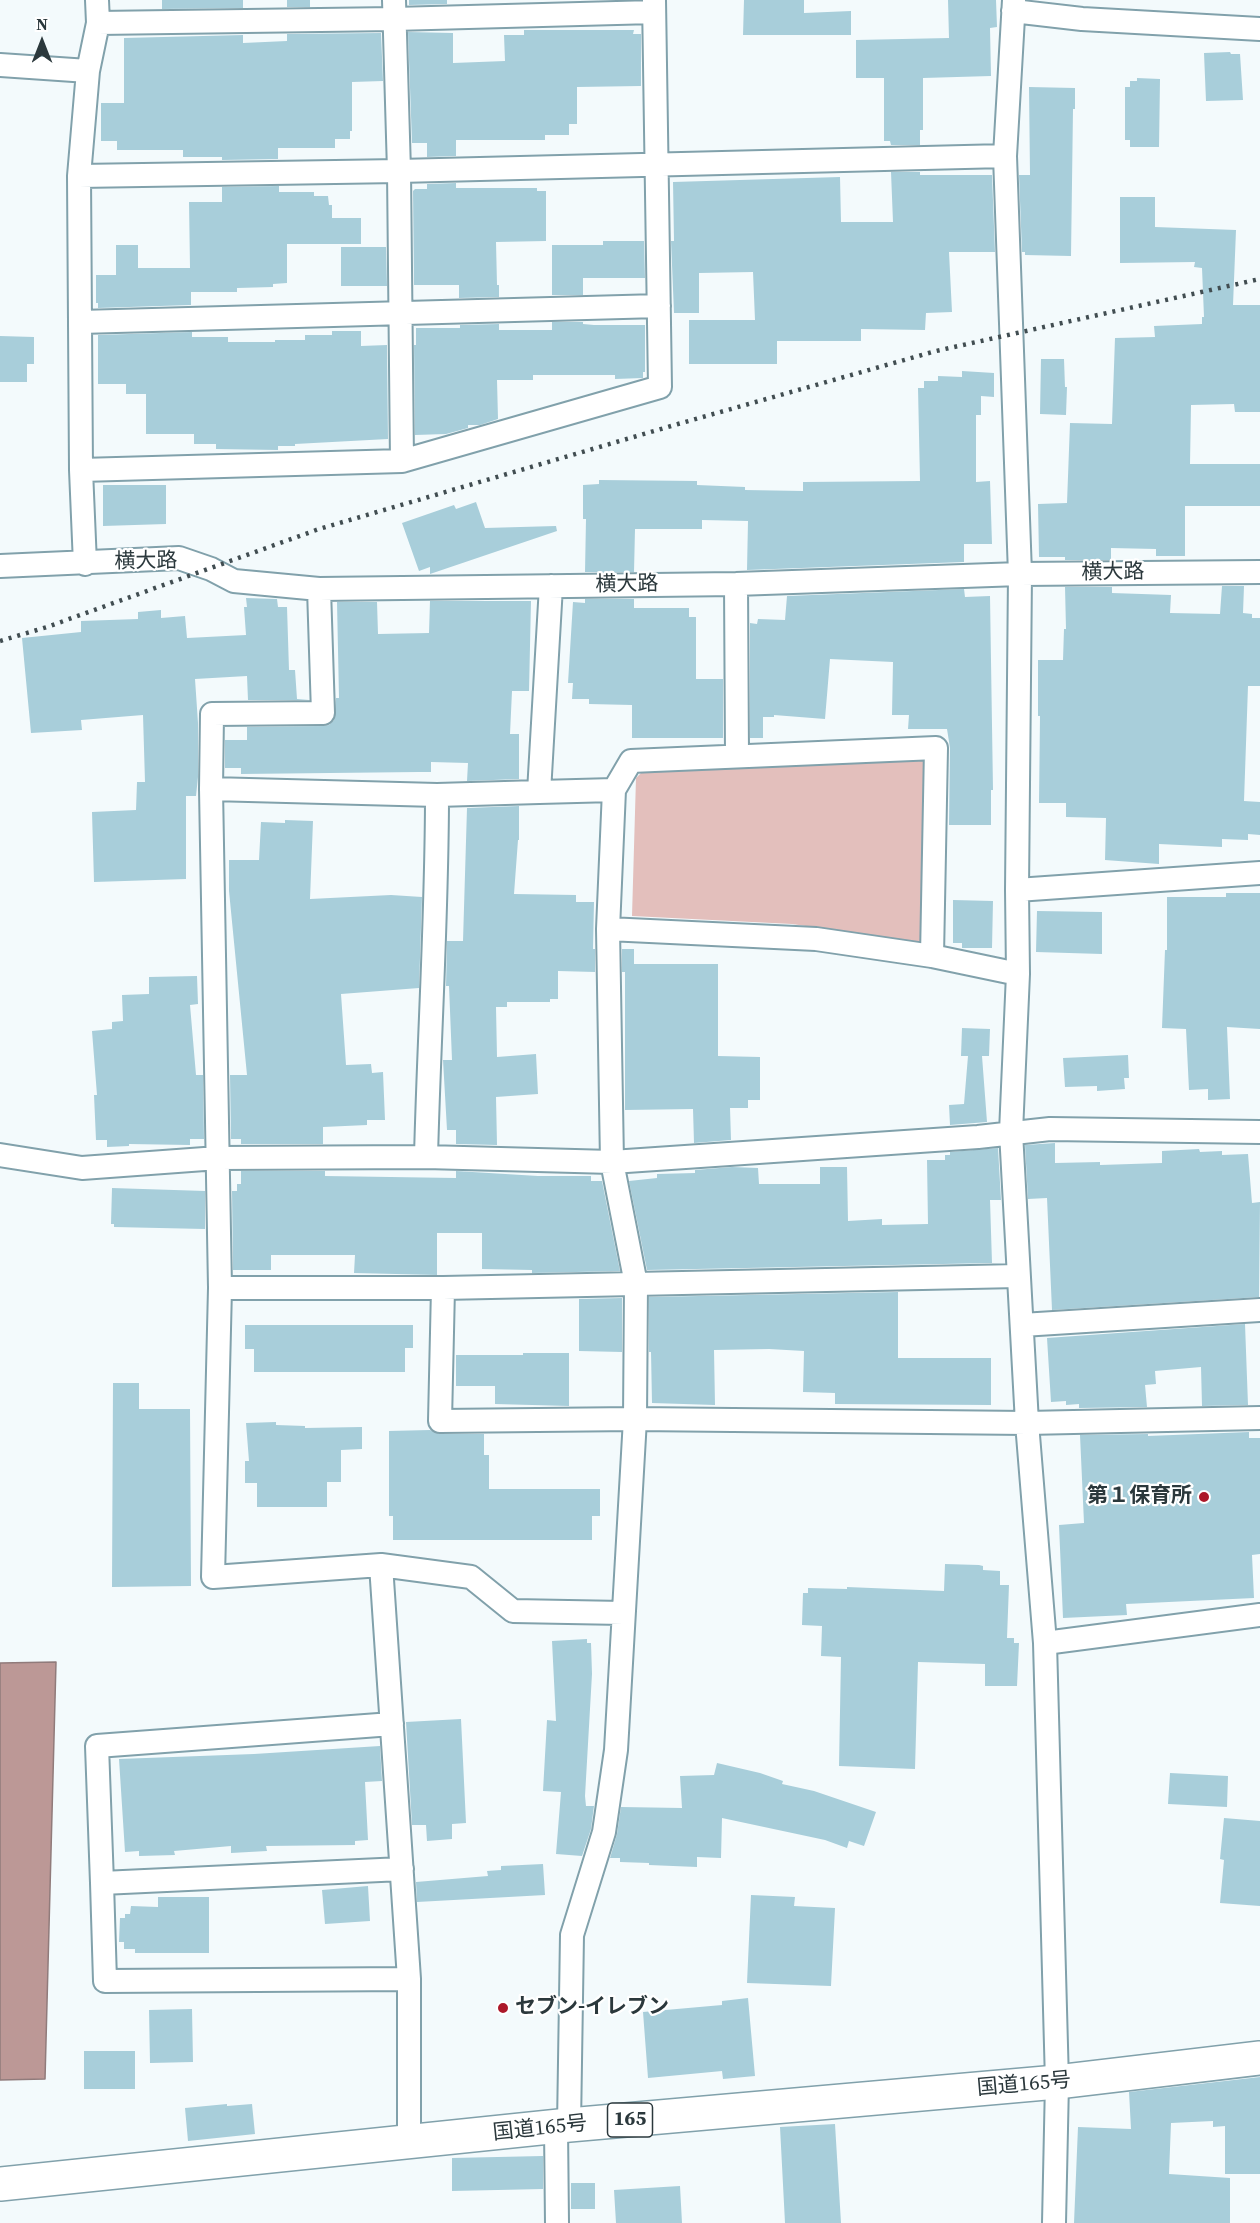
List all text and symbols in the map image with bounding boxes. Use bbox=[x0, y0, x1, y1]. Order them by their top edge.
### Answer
north arrow bbox=[12, 12, 72, 72]
text: N bbox=[36, 13, 48, 35]
street label: 横大路 bbox=[114, 549, 178, 575]
street label: 横大路 bbox=[1081, 560, 1145, 586]
street label: 横大路 bbox=[595, 572, 659, 598]
place label: 第１保育所 bbox=[1087, 1484, 1192, 1510]
marker: 第１保育所 bbox=[1197, 1490, 1211, 1504]
place label: セブン-イレブン bbox=[515, 1995, 669, 2021]
marker: セブン-イレブン bbox=[496, 2001, 510, 2015]
street label: 国道165号 bbox=[976, 2068, 1072, 2102]
road number: 165 bbox=[608, 2103, 652, 2137]
street label: 国道165号 bbox=[492, 2112, 588, 2146]

